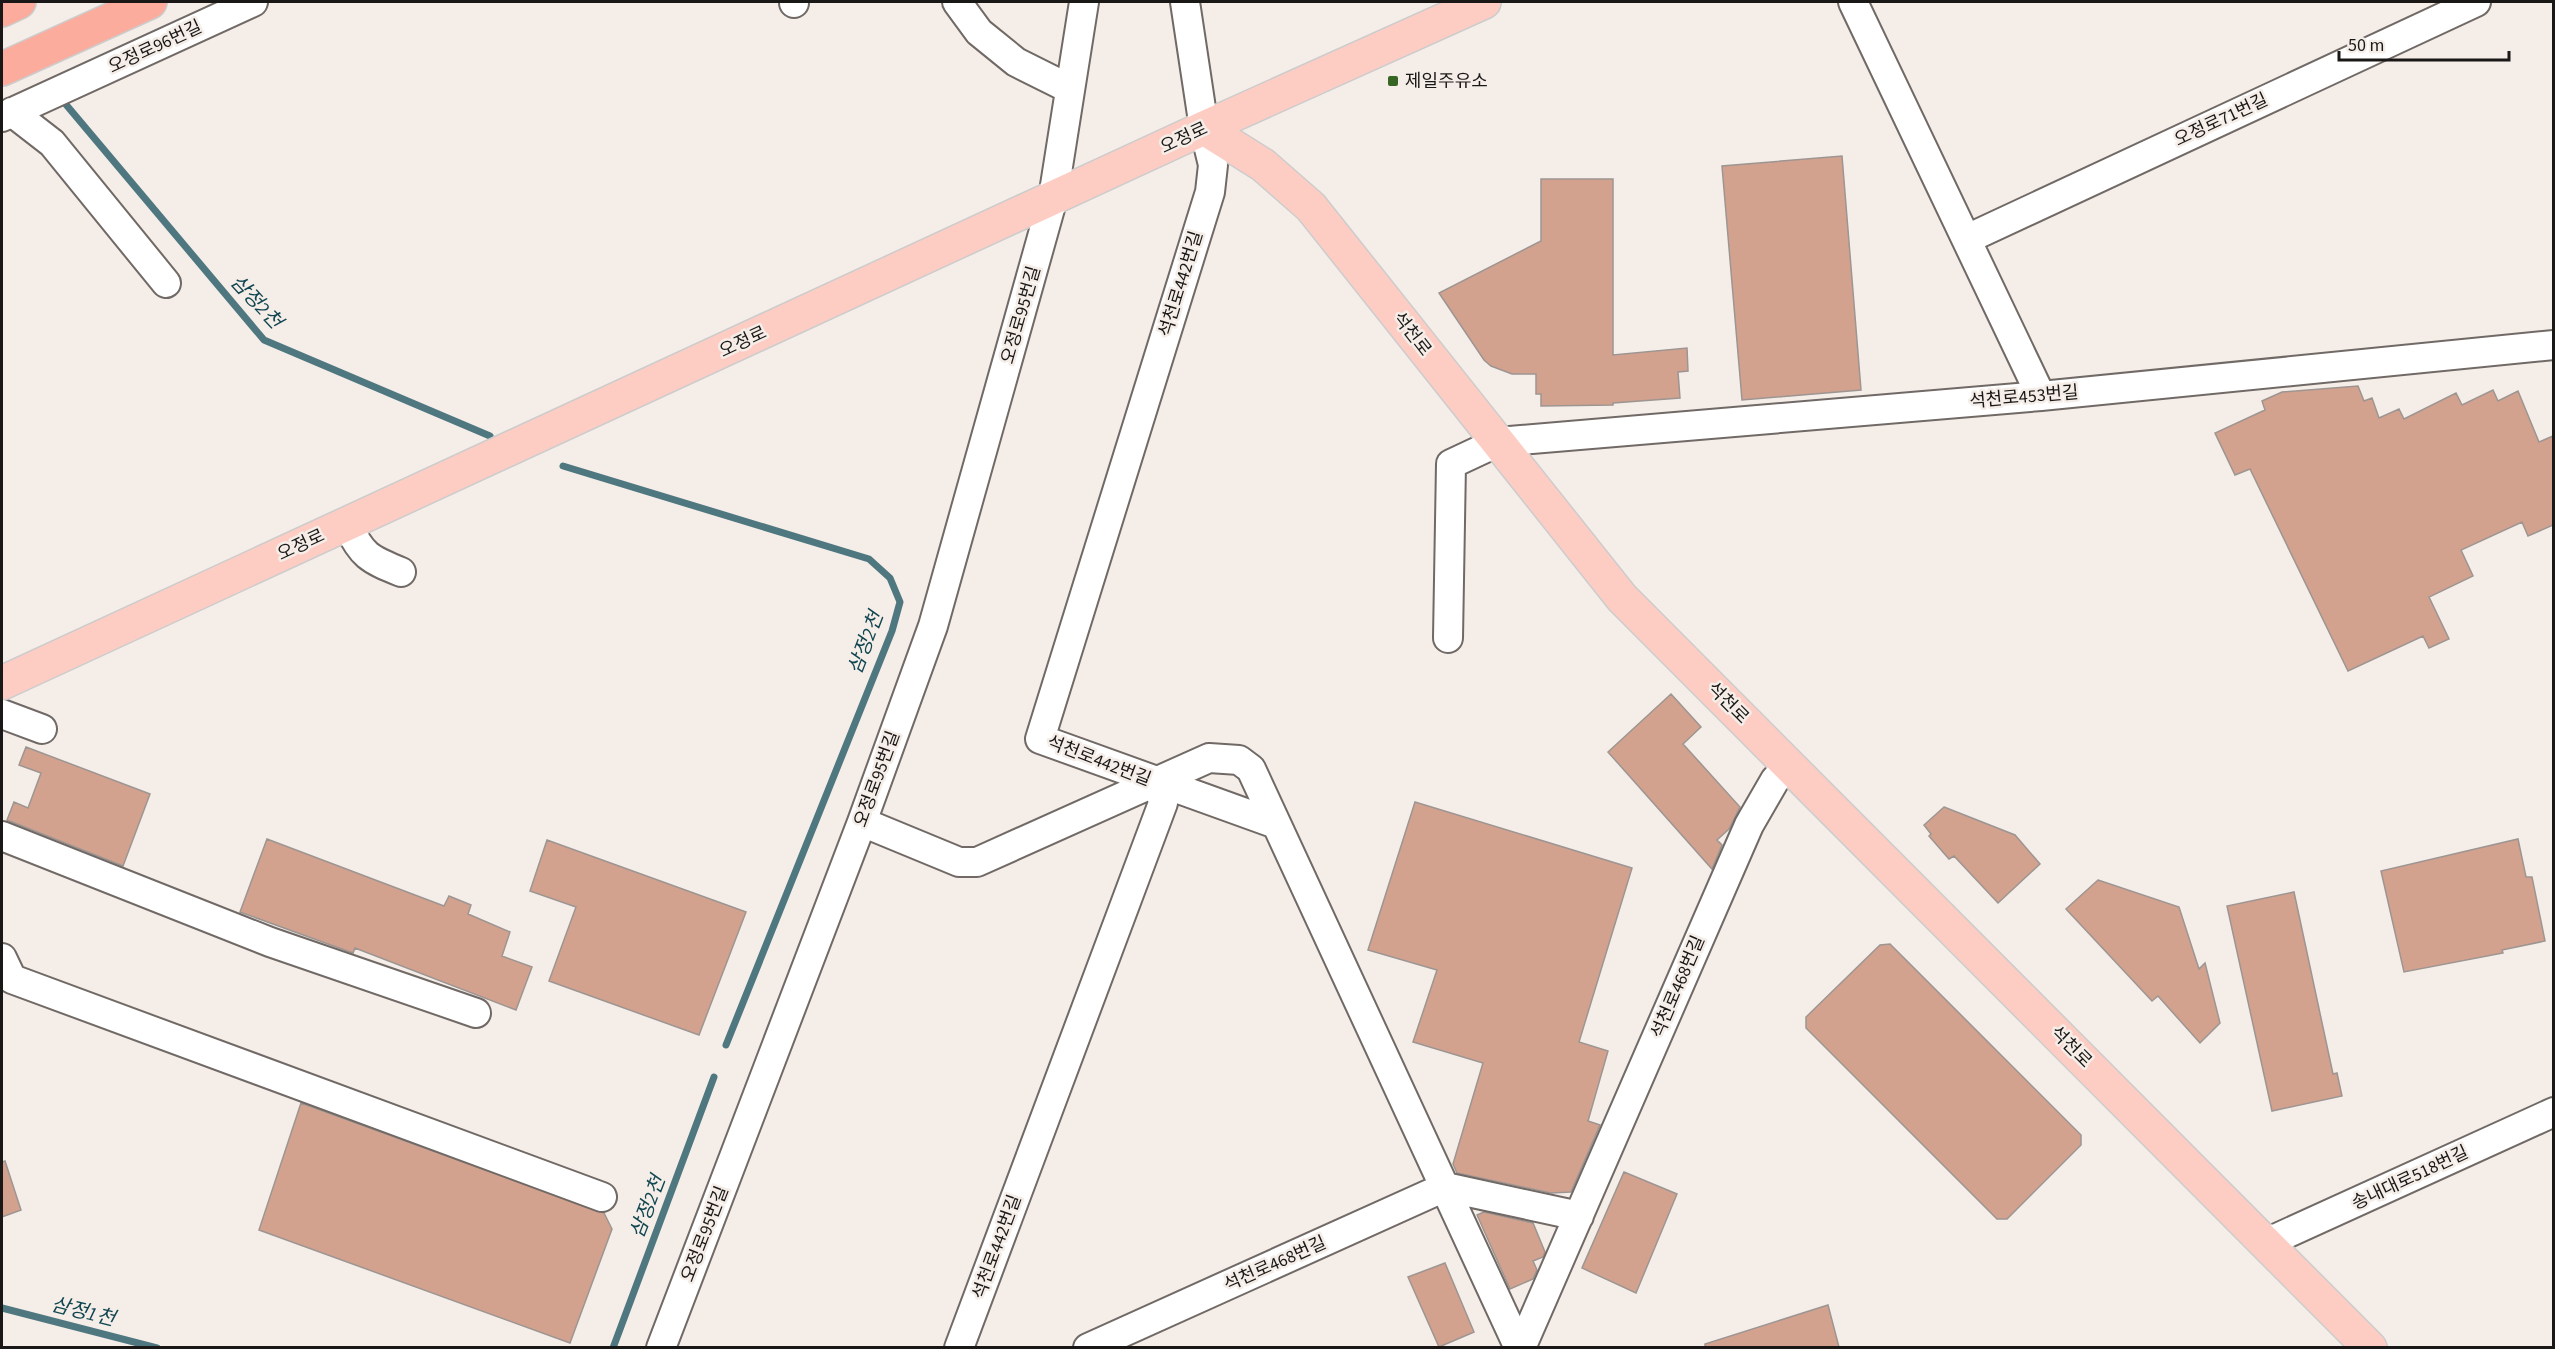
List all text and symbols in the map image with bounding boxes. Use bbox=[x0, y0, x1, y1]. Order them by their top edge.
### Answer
street label: 오정로96번길 bbox=[104, 14, 206, 80]
scale bar bbox=[2339, 24, 2508, 62]
text: 50 m bbox=[2348, 33, 2384, 58]
place label: 제일주유소 bbox=[1405, 69, 1488, 94]
marker: 제일주유소 bbox=[1386, 74, 1400, 88]
street label: 오정로71번길 bbox=[2170, 87, 2272, 153]
street label: 오정로 bbox=[1156, 116, 1212, 160]
street label: 석천로442번길 bbox=[1153, 228, 1209, 340]
street label: 오정로95번길 bbox=[995, 263, 1047, 367]
water label: 삼정2천 bbox=[224, 269, 290, 337]
street label: 석천로 bbox=[1387, 307, 1437, 361]
street label: 오정로 bbox=[715, 320, 771, 364]
street label: 석천로453번길 bbox=[1968, 380, 2080, 414]
street label: 오정로 bbox=[273, 523, 329, 567]
water label: 삼정2천 bbox=[841, 605, 892, 678]
street label: 석천로 bbox=[1702, 677, 1754, 729]
street label: 오정로95번길 bbox=[848, 727, 906, 831]
street label: 석천로442번길 bbox=[1043, 730, 1155, 792]
street label: 석천로468번길 bbox=[1645, 932, 1711, 1042]
street label: 석천로 bbox=[2045, 1021, 2097, 1073]
street label: 송내대로518번길 bbox=[2348, 1140, 2472, 1216]
water label: 삼정2천 bbox=[623, 1169, 674, 1242]
street label: 오정로95번길 bbox=[675, 1183, 735, 1285]
street label: 석천로442번길 bbox=[967, 1191, 1027, 1303]
street label: 석천로468번길 bbox=[1220, 1230, 1330, 1298]
water label: 삼정1천 bbox=[48, 1291, 120, 1334]

